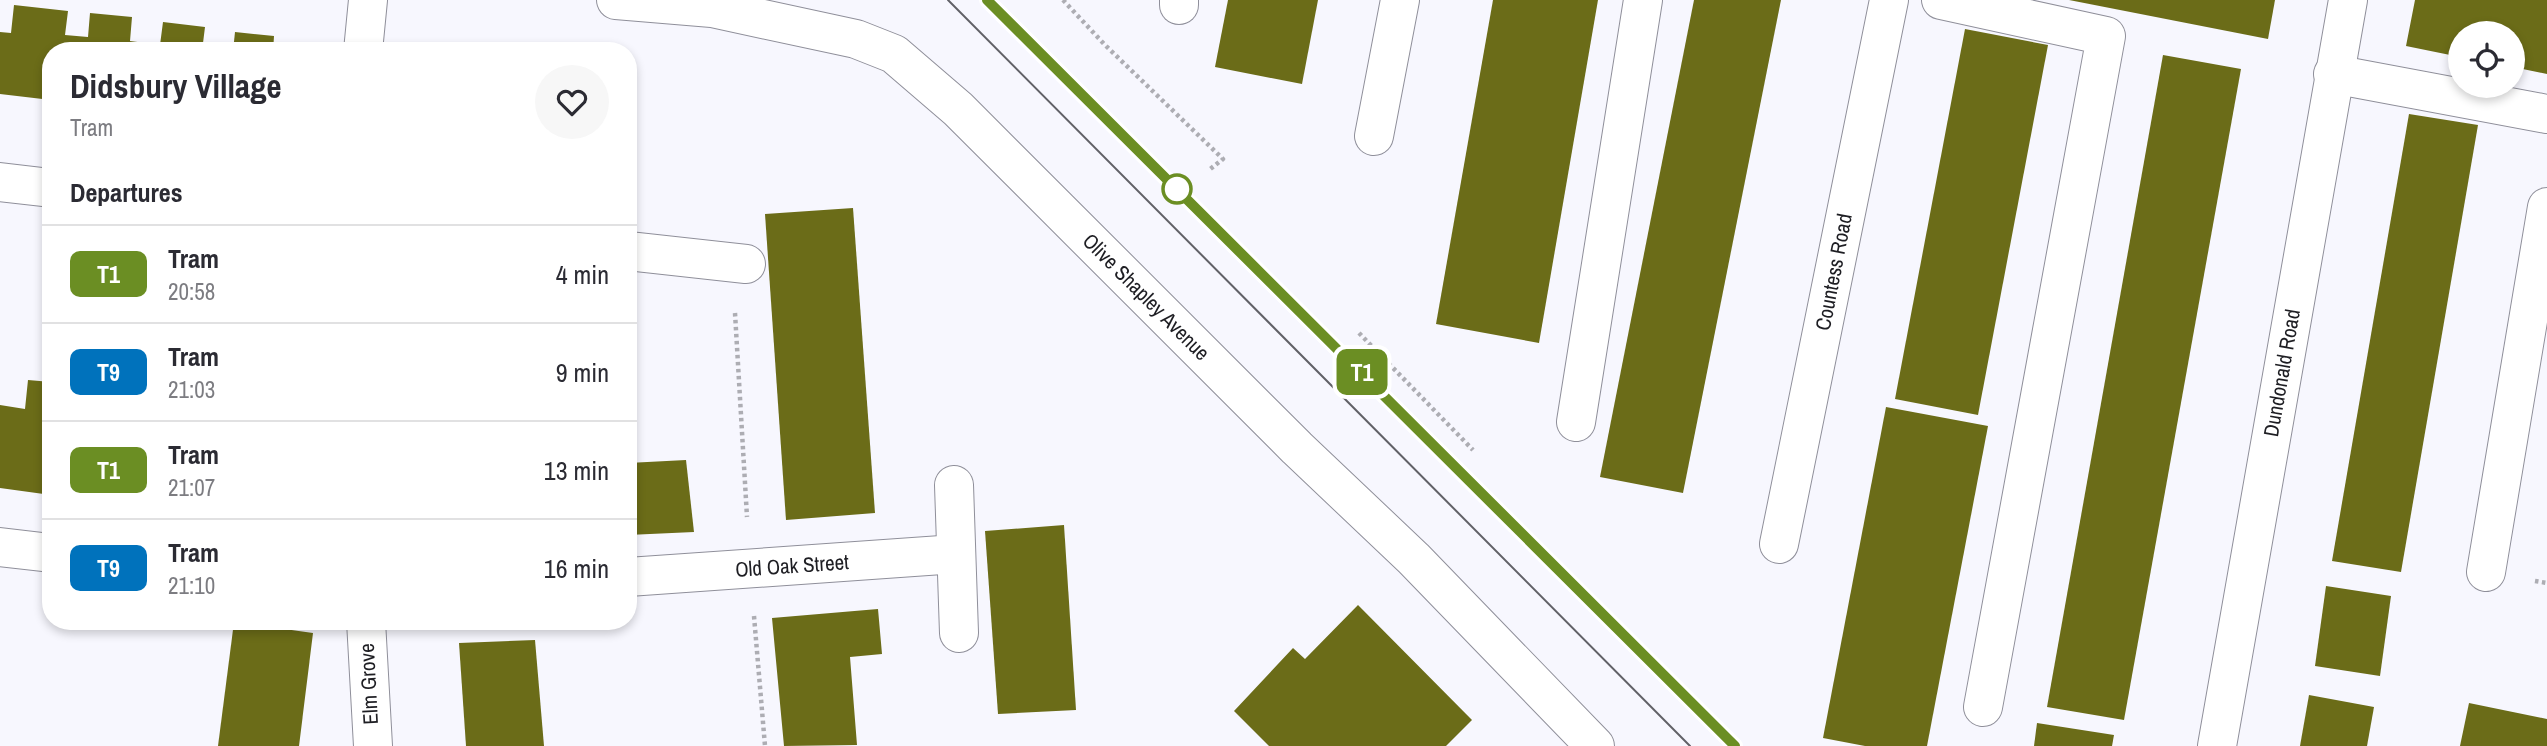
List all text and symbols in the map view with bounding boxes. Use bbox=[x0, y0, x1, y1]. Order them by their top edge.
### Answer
map controls bbox=[2448, 21, 2525, 98]
button: locate bbox=[2448, 21, 2525, 98]
text: Didsbury Village bbox=[70, 64, 282, 108]
button: heart bbox=[535, 65, 609, 139]
text: Tram bbox=[70, 112, 113, 143]
unlabelled marker bbox=[1162, 174, 1192, 204]
text: Departures bbox=[70, 175, 183, 210]
street label: Countess Road bbox=[1808, 211, 1859, 333]
street label: Olive Shapley Avenue bbox=[1076, 227, 1216, 367]
text: Tram bbox=[168, 241, 219, 276]
text: 4 min bbox=[556, 257, 609, 292]
text: T1 bbox=[97, 258, 120, 290]
text: 20:58 bbox=[168, 276, 215, 307]
street label: Dundonald Road bbox=[2256, 307, 2307, 439]
text: Tram bbox=[168, 339, 219, 374]
line badge: T1 bbox=[1330, 349, 1394, 395]
text: 9 min bbox=[556, 355, 609, 390]
text: T9 bbox=[97, 356, 120, 388]
text: T1 bbox=[1351, 356, 1373, 388]
text: 21:03 bbox=[168, 374, 215, 405]
text: Tram bbox=[168, 437, 219, 472]
text: 13 min bbox=[544, 453, 609, 488]
text: T1 bbox=[97, 454, 120, 486]
text: 21:07 bbox=[168, 472, 215, 503]
text: Tram bbox=[168, 535, 219, 570]
street label: Old Oak Street bbox=[734, 547, 850, 584]
text: 16 min bbox=[544, 551, 609, 586]
text: T9 bbox=[97, 552, 120, 584]
text: 21:10 bbox=[168, 570, 215, 601]
street label: Elm Grove bbox=[352, 643, 385, 725]

